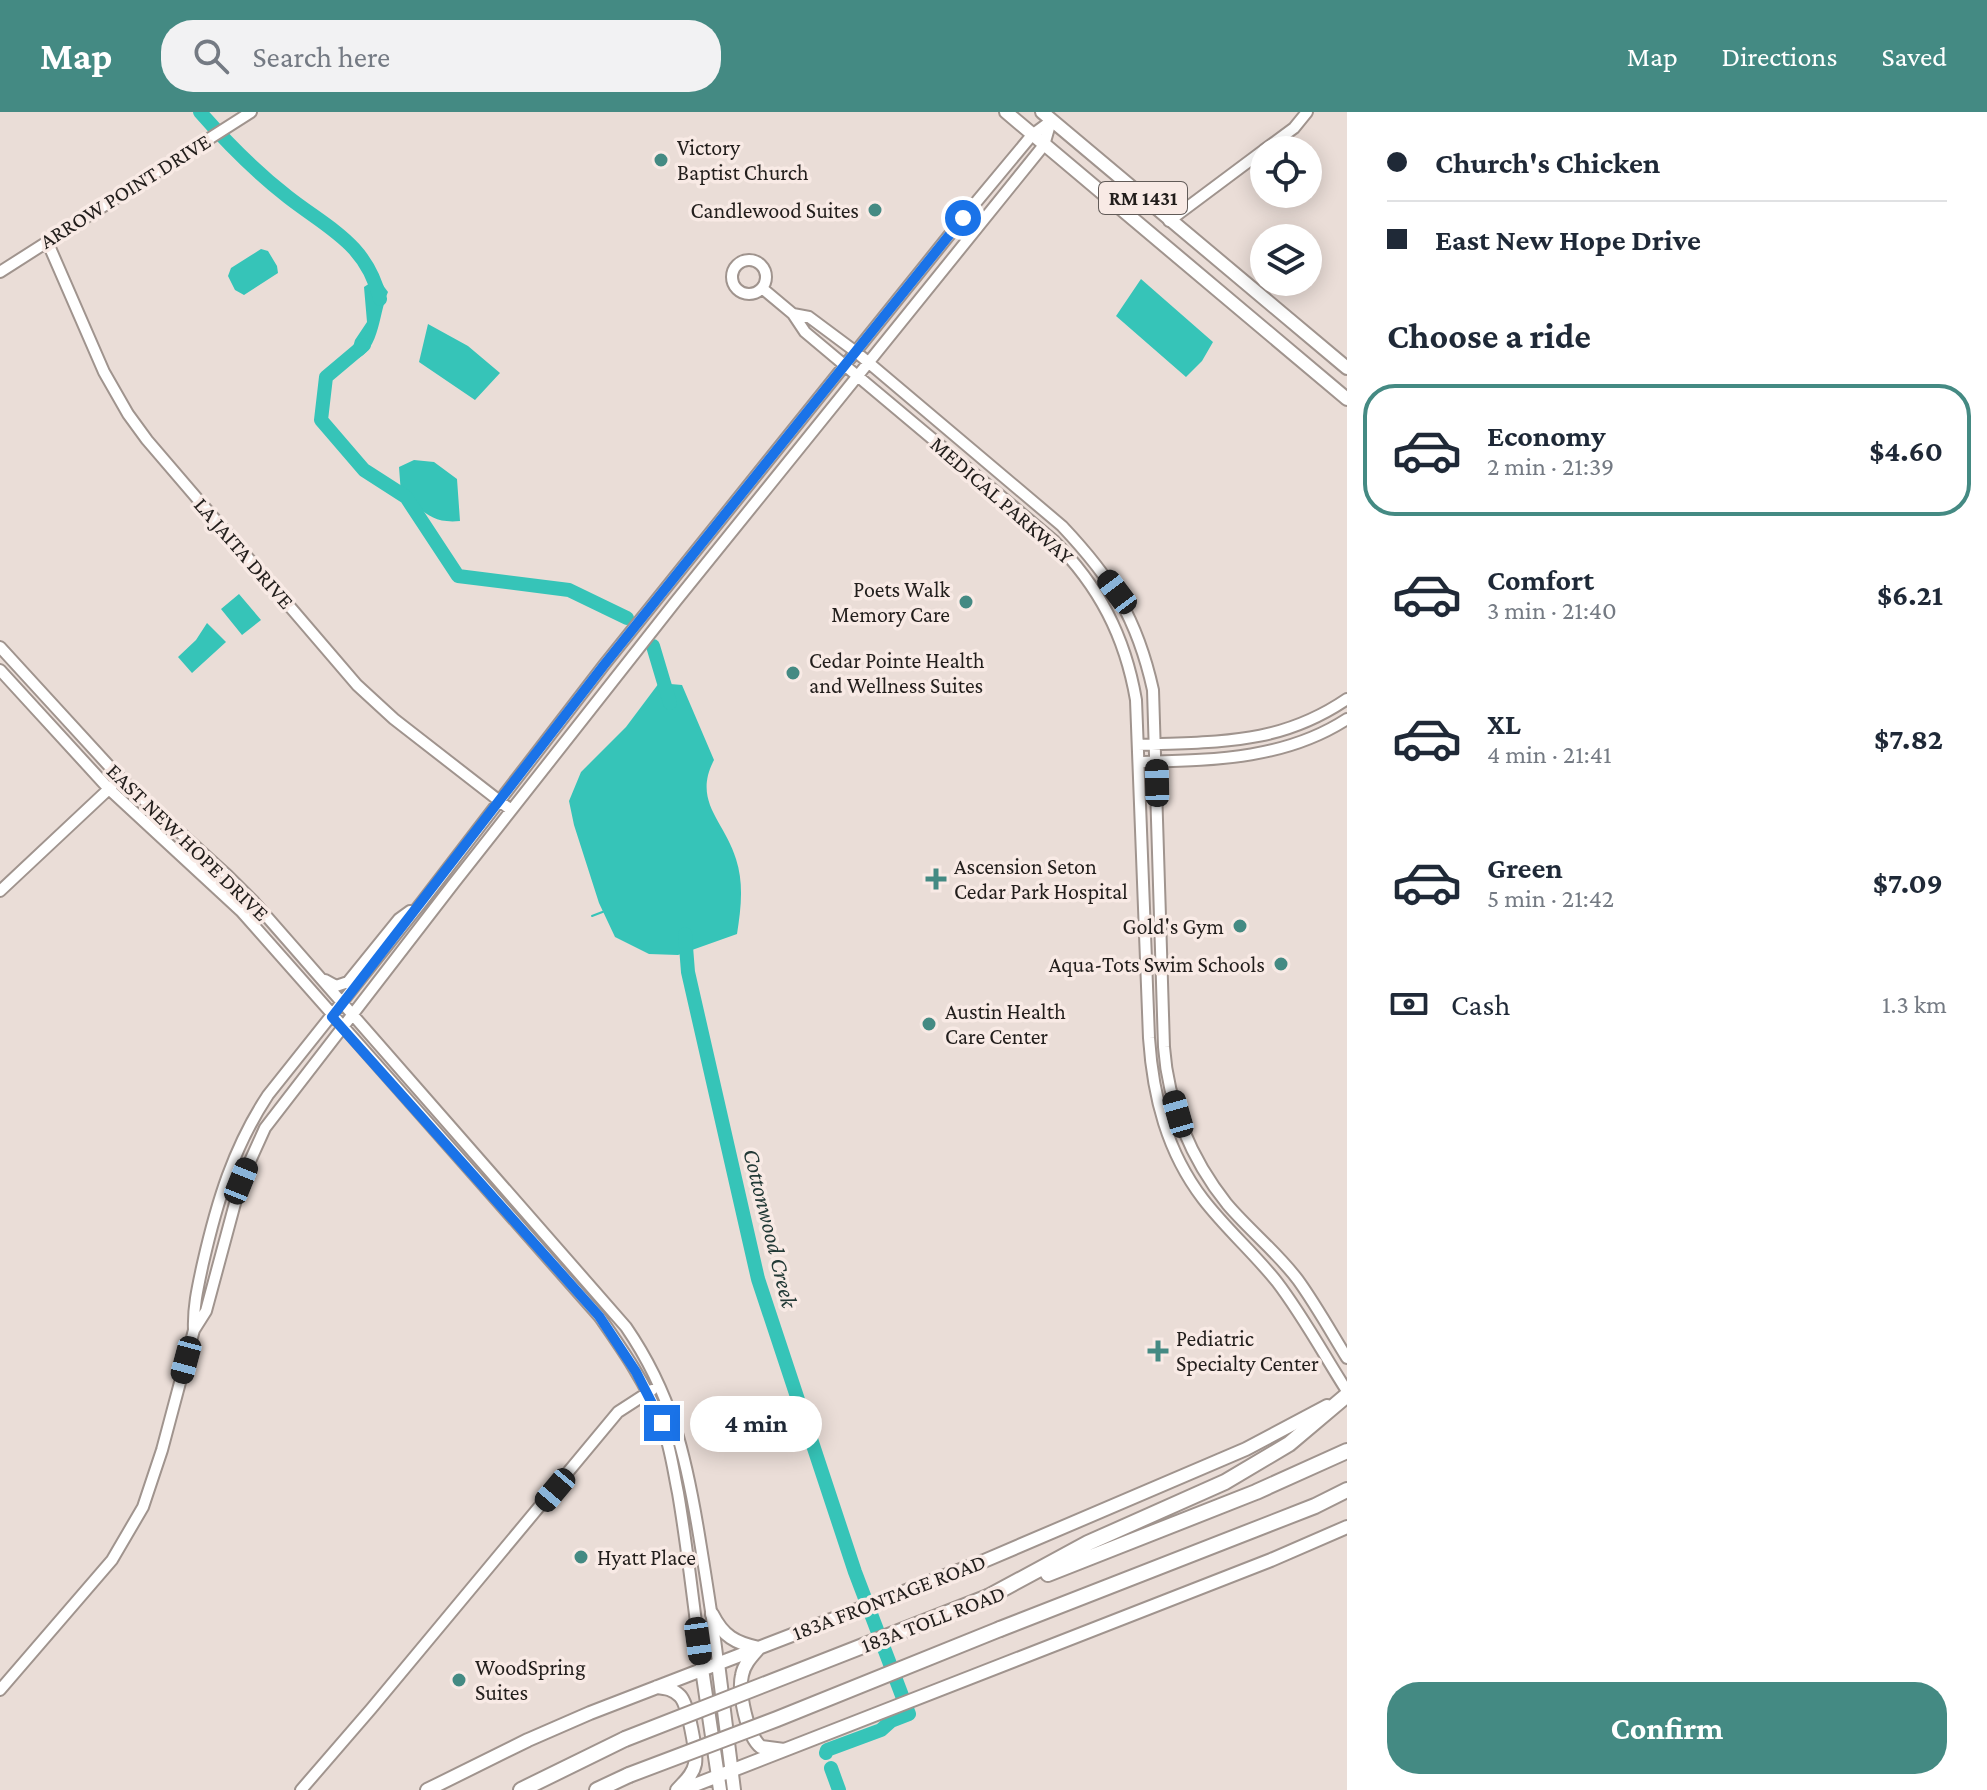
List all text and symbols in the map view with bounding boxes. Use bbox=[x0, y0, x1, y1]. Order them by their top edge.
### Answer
search box bbox=[161, 20, 721, 92]
icon: search bbox=[189, 34, 233, 78]
text: Map bbox=[40, 35, 113, 77]
text: Search here bbox=[253, 40, 390, 73]
text: Map bbox=[1627, 41, 1678, 72]
text: Directions bbox=[1722, 41, 1837, 72]
text: Saved bbox=[1881, 41, 1947, 72]
street label: ARROW POINT DRIVE bbox=[35, 128, 215, 254]
place label: Victory Baptist Church bbox=[677, 135, 809, 185]
map controls bbox=[1250, 136, 1322, 296]
button: locate bbox=[1250, 136, 1322, 208]
text: Church's Chicken bbox=[1435, 146, 1660, 179]
marker: Victory Baptist Church bbox=[652, 151, 670, 169]
road number: RM 1431 bbox=[1099, 182, 1187, 214]
place label: Candlewood Suites bbox=[690, 198, 859, 223]
route start bbox=[945, 200, 981, 236]
marker: Candlewood Suites bbox=[866, 201, 884, 219]
text: East New Hope Drive bbox=[1435, 223, 1701, 256]
button: layers bbox=[1250, 224, 1322, 296]
text: Choose a ride bbox=[1387, 316, 1591, 356]
icon: car bbox=[1391, 414, 1463, 486]
text: Economy bbox=[1487, 419, 1606, 452]
street label: MEDICAL PARKWAY bbox=[925, 431, 1079, 569]
text: $4.60 bbox=[1869, 434, 1943, 467]
text: 2 min · 21:39 bbox=[1487, 452, 1614, 481]
street label: LA JAITA DRIVE bbox=[189, 492, 299, 614]
icon: car bbox=[1391, 558, 1463, 630]
text: Comfort bbox=[1487, 563, 1594, 596]
car bbox=[1093, 566, 1141, 618]
place label: Poets Walk Memory Care bbox=[831, 577, 950, 627]
text: $6.21 bbox=[1877, 578, 1943, 611]
marker: Poets Walk Memory Care bbox=[957, 593, 975, 611]
text: 3 min · 21:40 bbox=[1487, 596, 1617, 625]
place label: Cedar Pointe Health and Wellness Suites bbox=[809, 648, 985, 698]
marker: Cedar Pointe Health and Wellness Suites bbox=[784, 664, 802, 682]
icon: car bbox=[1391, 702, 1463, 774]
text: XL bbox=[1487, 707, 1521, 740]
text: $7.82 bbox=[1874, 722, 1943, 755]
text: 4 min · 21:41 bbox=[1487, 740, 1612, 769]
street label: EAST NEW HOPE DRIVE bbox=[102, 758, 274, 926]
car bbox=[1145, 759, 1169, 807]
icon: car bbox=[1391, 846, 1463, 918]
text: Green bbox=[1487, 851, 1563, 884]
place label: Ascension Seton Cedar Park Hospital bbox=[954, 854, 1128, 904]
text: $7.09 bbox=[1873, 866, 1943, 899]
marker: Ascension Seton Cedar Park Hospital bbox=[925, 868, 947, 890]
text: 5 min · 21:42 bbox=[1487, 884, 1614, 913]
place label: Gold's Gym bbox=[1122, 914, 1224, 939]
marker: Gold's Gym bbox=[1231, 917, 1249, 935]
place label: Aqua-Tots Swim Schools bbox=[1049, 952, 1265, 977]
marker: Aqua-Tots Swim Schools bbox=[1272, 955, 1290, 973]
icon: cash bbox=[1387, 982, 1431, 1026]
text: Cash bbox=[1451, 988, 1510, 1021]
text: 1.3 km bbox=[1882, 990, 1947, 1019]
place label: Austin Health Care Center bbox=[945, 999, 1066, 1049]
marker: Austin Health Care Center bbox=[920, 1015, 938, 1033]
car bbox=[1160, 1088, 1196, 1140]
water label: Cottonwood Creek bbox=[738, 1146, 804, 1312]
car bbox=[221, 1154, 261, 1208]
place label: Pediatric Specialty Center bbox=[1176, 1326, 1319, 1376]
car bbox=[168, 1334, 204, 1386]
marker: Pediatric Specialty Center bbox=[1147, 1340, 1169, 1362]
callout: 4 min bbox=[690, 1395, 822, 1451]
route end bbox=[644, 1405, 680, 1441]
text: 4 min bbox=[724, 1409, 788, 1438]
car bbox=[530, 1464, 580, 1516]
place label: Hyatt Place bbox=[597, 1545, 696, 1570]
marker: Hyatt Place bbox=[572, 1548, 590, 1566]
street label: 183A FRONTAGE ROAD bbox=[789, 1549, 989, 1645]
street label: 183A TOLL ROAD bbox=[858, 1580, 1008, 1658]
car bbox=[683, 1616, 713, 1666]
place label: WoodSpring Suites bbox=[475, 1655, 586, 1705]
marker: WoodSpring Suites bbox=[450, 1671, 468, 1689]
button: Confirm bbox=[1387, 1682, 1947, 1774]

